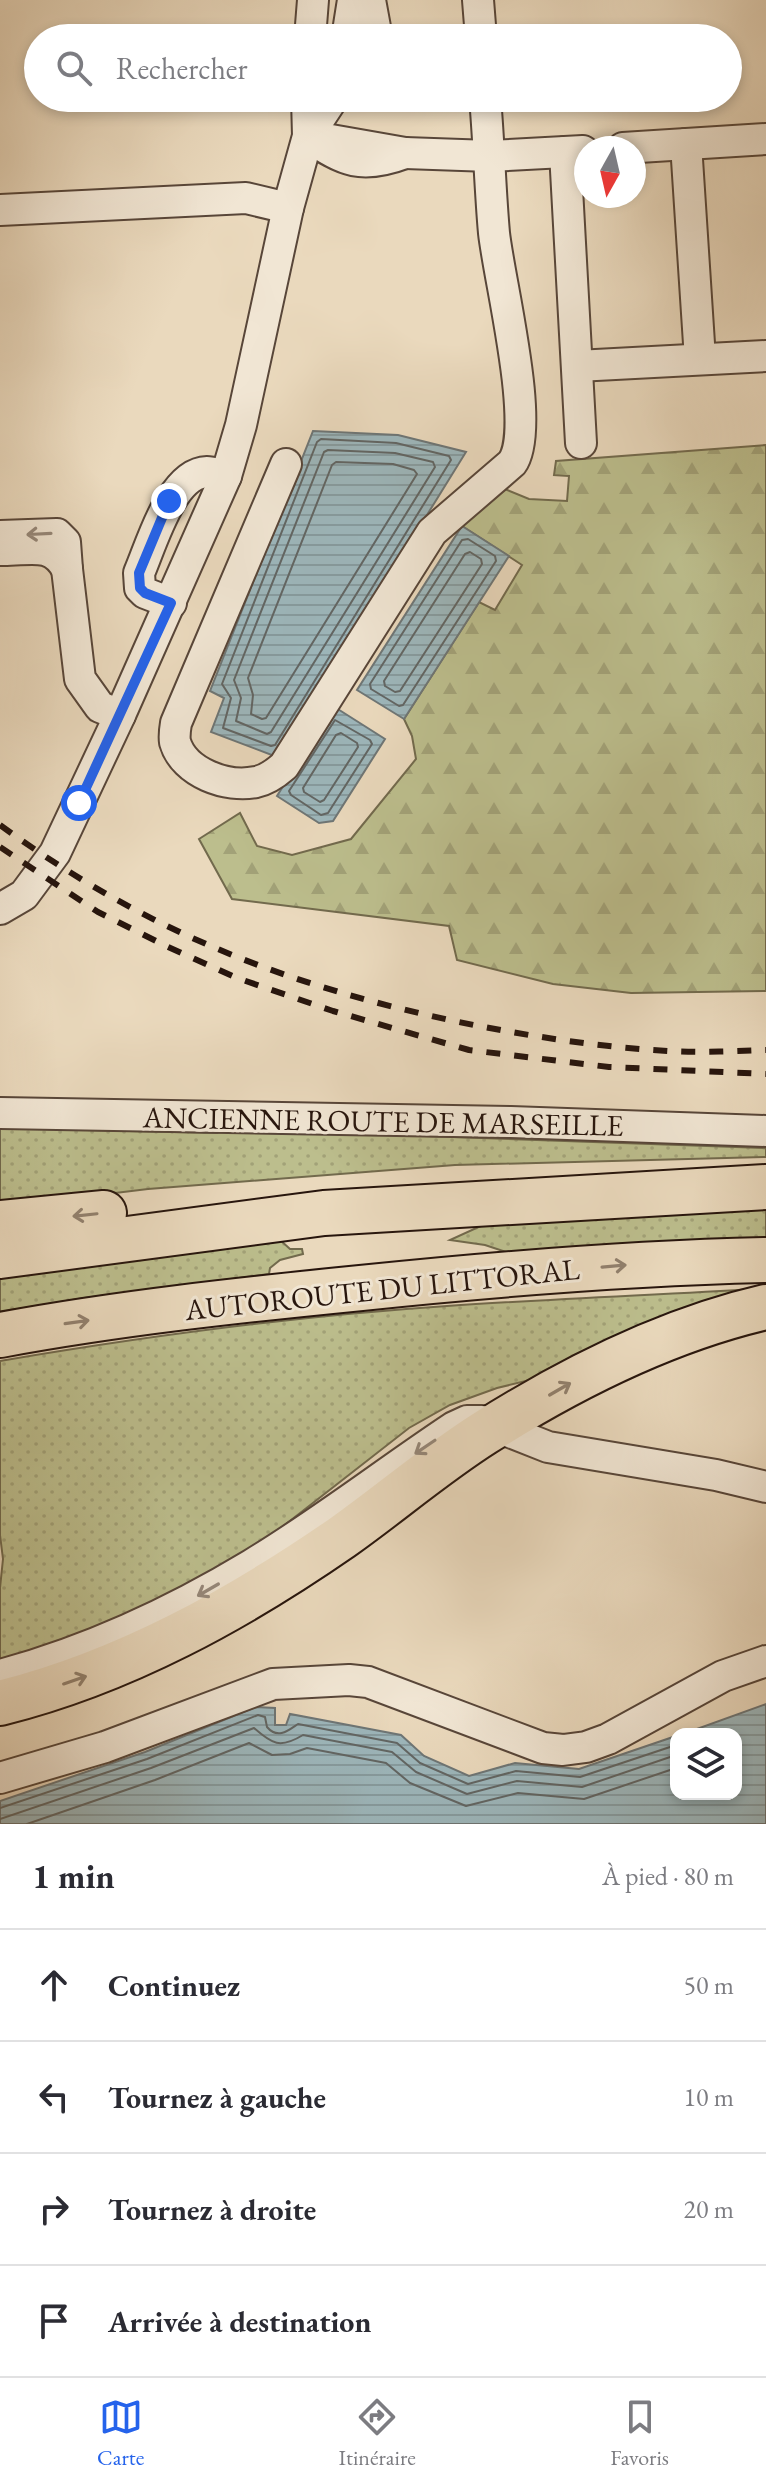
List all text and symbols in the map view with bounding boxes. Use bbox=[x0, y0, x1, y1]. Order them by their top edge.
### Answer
search box bbox=[24, 24, 742, 112]
icon: search bbox=[52, 46, 96, 90]
text: Rechercher bbox=[116, 49, 248, 88]
north arrow bbox=[574, 136, 646, 208]
route end bbox=[151, 483, 187, 519]
one-way arrow bbox=[26, 526, 53, 541]
route start bbox=[61, 785, 97, 821]
street label: ANCIENNE ROUTE DE MARSEILLE bbox=[141, 1097, 624, 1145]
one-way arrow bbox=[72, 1208, 99, 1223]
street label: AUTOROUTE DU LITTORAL bbox=[182, 1249, 582, 1329]
one-way arrow bbox=[600, 1258, 627, 1273]
one-way arrow bbox=[63, 1314, 90, 1329]
one-way arrow bbox=[548, 1381, 571, 1397]
one-way arrow bbox=[414, 1439, 436, 1455]
one-way arrow bbox=[197, 1582, 220, 1598]
one-way arrow bbox=[62, 1672, 87, 1687]
map controls bbox=[670, 1728, 742, 1800]
button: layers bbox=[670, 1728, 742, 1800]
text: 1 min bbox=[32, 1854, 115, 1898]
text: À pied · 80 m bbox=[602, 1859, 734, 1893]
icon: ahead bbox=[32, 1963, 76, 2007]
text: Continuez bbox=[108, 1966, 240, 2005]
text: 50 m bbox=[684, 1968, 734, 2002]
icon: left bbox=[32, 2075, 76, 2119]
text: Tournez à gauche bbox=[108, 2078, 326, 2117]
text: 10 m bbox=[684, 2080, 734, 2114]
icon: right bbox=[32, 2187, 76, 2231]
text: Tournez à droite bbox=[108, 2190, 316, 2229]
text: 20 m bbox=[684, 2192, 734, 2226]
icon: arrive bbox=[32, 2299, 76, 2343]
text: Arrivée à destination bbox=[108, 2302, 371, 2341]
tab: Carte bbox=[97, 2395, 144, 2472]
tab: Itinéraire bbox=[339, 2395, 416, 2472]
tab: Favoris bbox=[610, 2395, 669, 2472]

